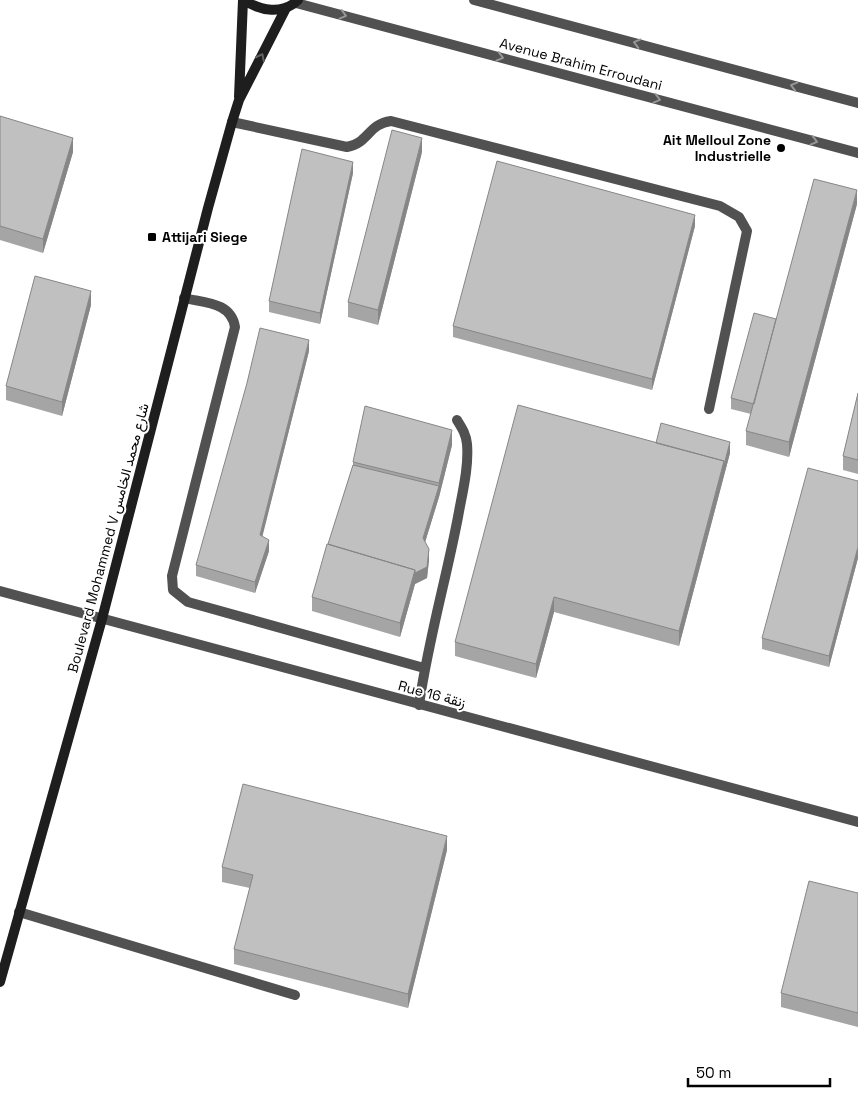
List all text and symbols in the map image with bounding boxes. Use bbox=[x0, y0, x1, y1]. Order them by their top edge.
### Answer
one-way arrow bbox=[339, 9, 348, 20]
street label: Avenue Brahim Erroudani bbox=[498, 34, 664, 94]
one-way arrow bbox=[633, 38, 642, 49]
one-way arrow bbox=[496, 51, 505, 62]
one-way arrow bbox=[255, 53, 265, 62]
one-way arrow bbox=[791, 81, 799, 91]
one-way arrow bbox=[653, 93, 662, 104]
place label: Ait Melloul Zone Industrielle bbox=[663, 131, 771, 165]
one-way arrow bbox=[810, 135, 819, 146]
marker: Ait Melloul Zone Industrielle bbox=[775, 142, 787, 154]
place label: Attijari Siege bbox=[162, 228, 248, 246]
marker: Attijari Siege bbox=[146, 231, 158, 243]
street label: Boulevard Mohammed V شارع محمد الخامس bbox=[63, 401, 155, 675]
street label: Rue 16 زنقة bbox=[396, 676, 468, 712]
scale bar bbox=[688, 1056, 830, 1088]
text: 50 m bbox=[696, 1063, 731, 1082]

